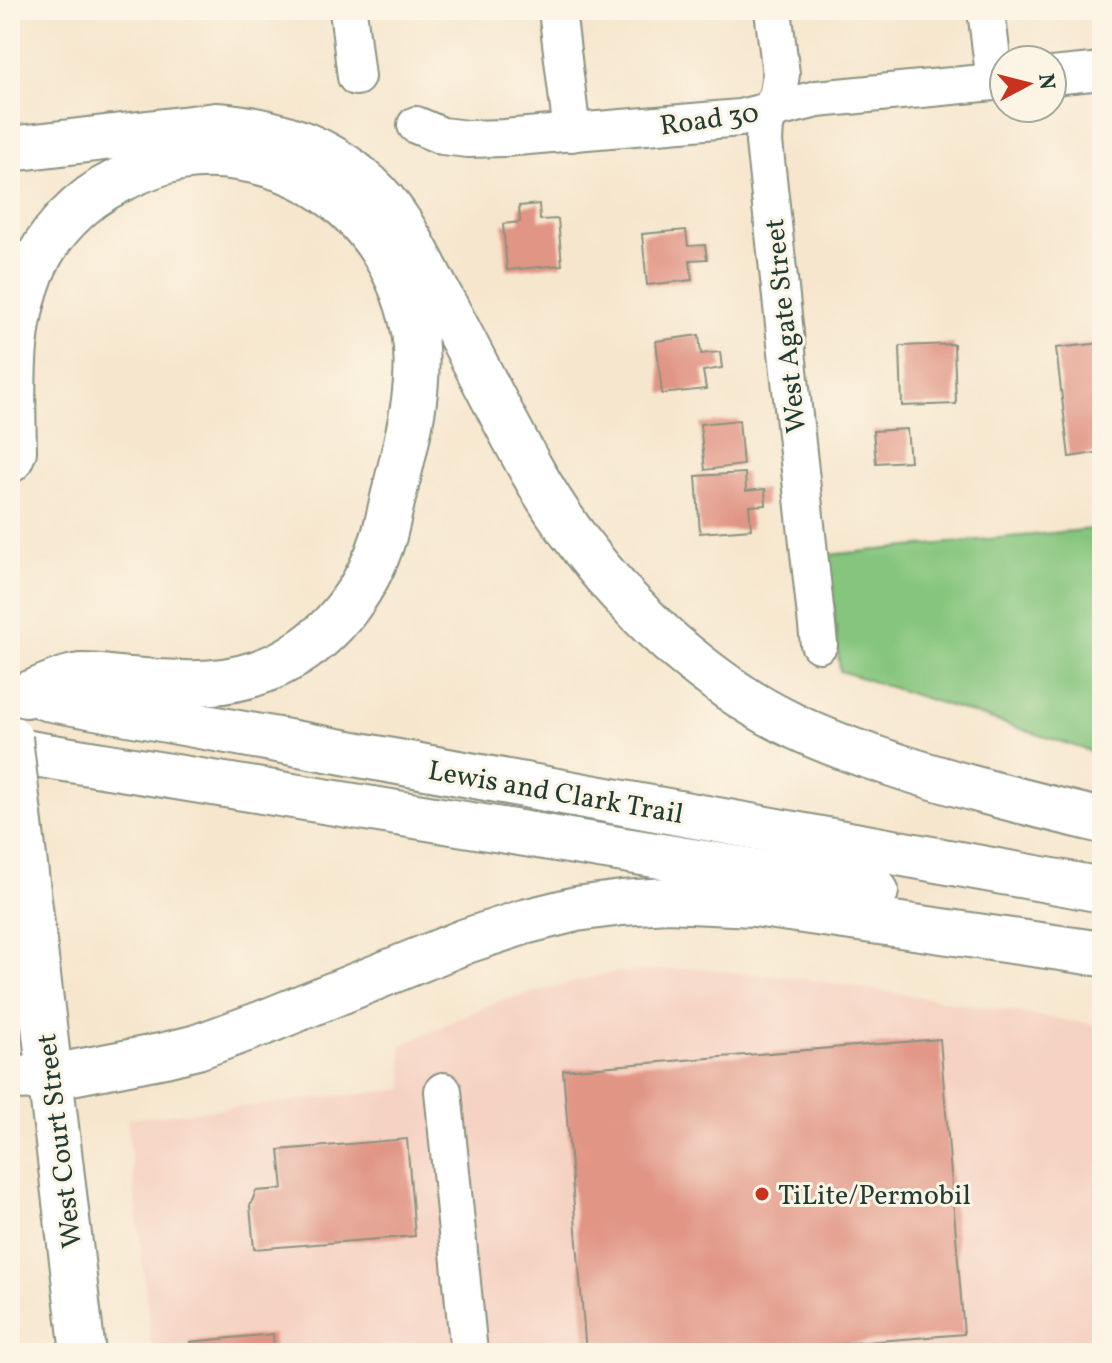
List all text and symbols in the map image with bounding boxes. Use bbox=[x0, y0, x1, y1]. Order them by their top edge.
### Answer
north arrow bbox=[988, 44, 1068, 124]
text: N bbox=[1029, 72, 1062, 92]
street label: Road 30 bbox=[657, 94, 761, 147]
street label: West Agate Street bbox=[756, 216, 817, 435]
street label: Lewis and Clark Trail bbox=[425, 752, 686, 835]
street label: West Court Street bbox=[28, 1031, 93, 1250]
place label: TiLite/Permobil bbox=[778, 1177, 971, 1216]
marker: TiLite/Permobil bbox=[753, 1185, 771, 1203]

